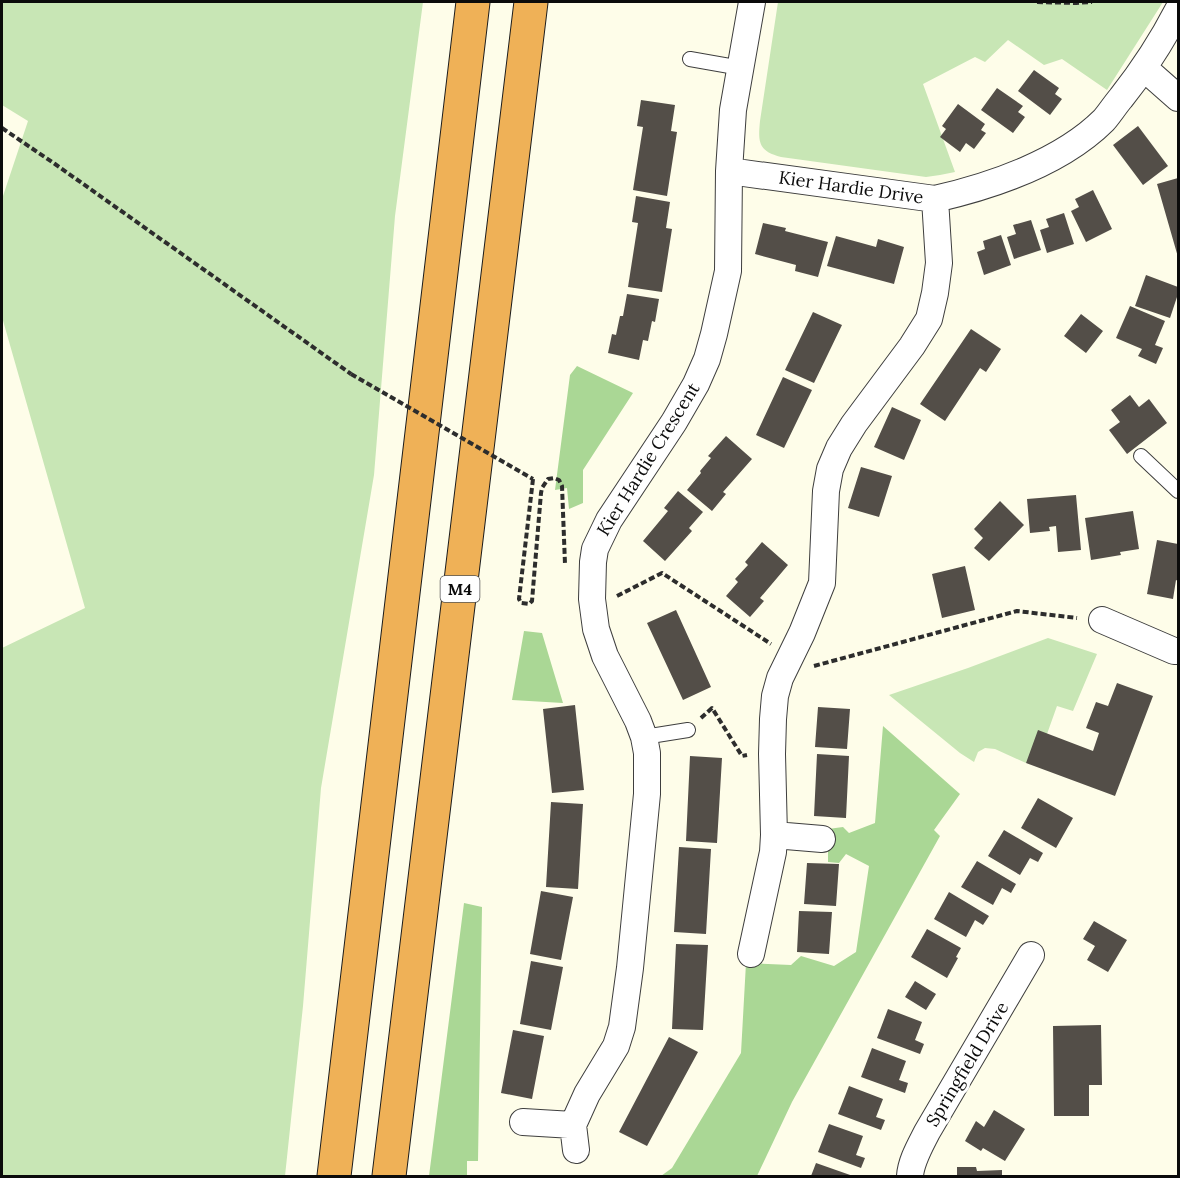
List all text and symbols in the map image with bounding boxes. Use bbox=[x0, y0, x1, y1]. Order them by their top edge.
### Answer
street label: Kier Hardie Drive bbox=[777, 165, 925, 209]
street label: Kier Hardie Crescent bbox=[592, 378, 704, 540]
road number: M4 bbox=[440, 576, 480, 602]
street label: Springfield Drive bbox=[921, 997, 1013, 1131]

